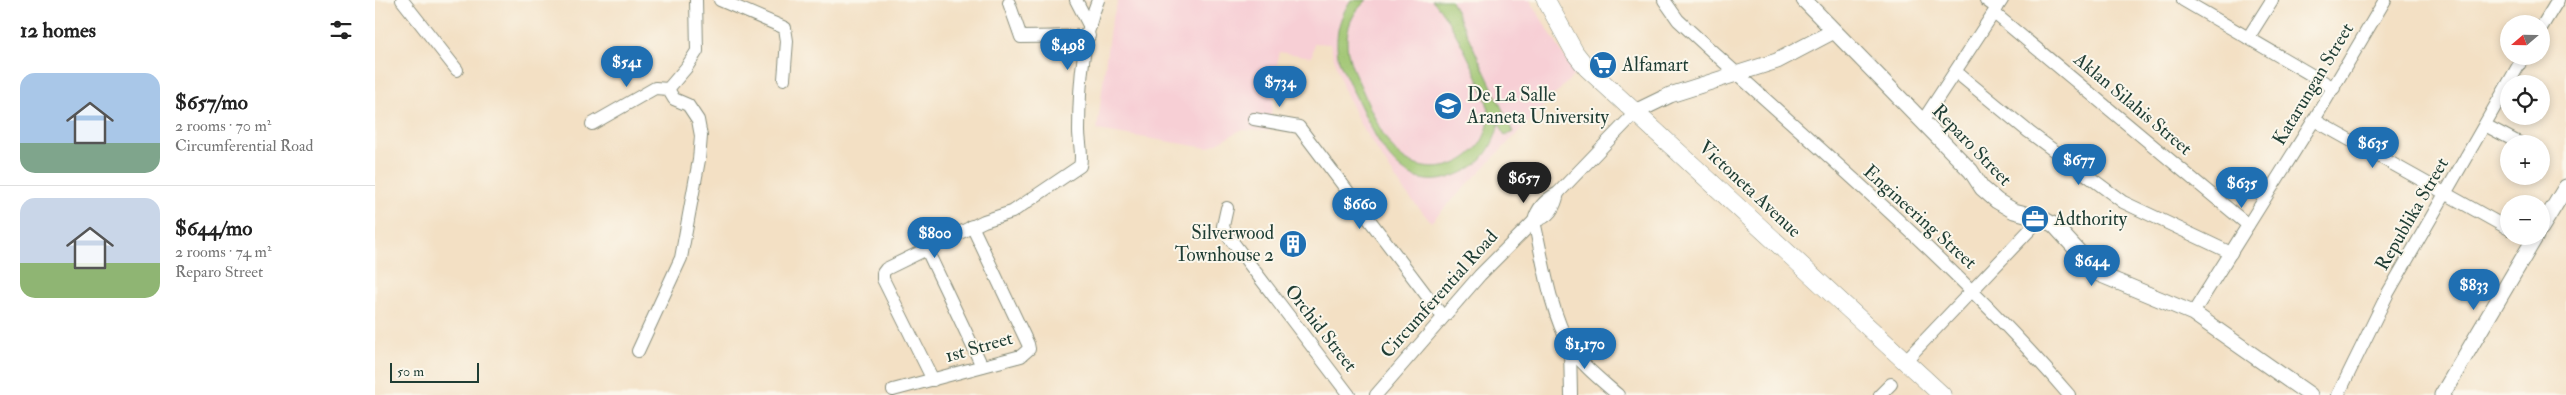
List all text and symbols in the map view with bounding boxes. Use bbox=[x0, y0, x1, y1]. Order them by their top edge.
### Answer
north arrow bbox=[2500, 15, 2550, 65]
map controls bbox=[2500, 15, 2550, 245]
icon: filters bbox=[327, 16, 355, 44]
text: 12 homes bbox=[20, 17, 96, 44]
street label: Katarungan Street bbox=[2267, 18, 2359, 150]
pin: $498 bbox=[1038, 28, 1098, 71]
text: $498 bbox=[1051, 35, 1085, 55]
pin: $541 bbox=[597, 46, 657, 88]
street label: Aklan Silahis Street bbox=[2068, 47, 2197, 161]
supermarket icon: Alfamart bbox=[1588, 50, 1618, 80]
text: $541 bbox=[612, 52, 642, 72]
place label: Alfamart bbox=[1621, 53, 1689, 77]
pin: $734 bbox=[1250, 66, 1310, 108]
text: $734 bbox=[1264, 72, 1296, 92]
button: locate bbox=[2500, 75, 2550, 125]
place label: De La Salle Araneta University bbox=[1466, 83, 1610, 129]
text: $657/mo bbox=[175, 89, 248, 116]
school or university icon: De La Salle Araneta University bbox=[1433, 91, 1463, 121]
icon: home bbox=[60, 93, 120, 153]
street label: Reparo Street bbox=[1926, 99, 2017, 192]
text: 2 rooms · 70 m² bbox=[175, 116, 271, 136]
pin: $635 bbox=[2343, 126, 2403, 169]
text: $635 bbox=[2358, 133, 2388, 153]
street label: Victoneta Avenue bbox=[1694, 135, 1806, 243]
button: + bbox=[2500, 135, 2550, 185]
text: Circumferential Road bbox=[175, 136, 313, 156]
pin: $677 bbox=[2049, 144, 2109, 186]
text: $677 bbox=[2063, 150, 2095, 170]
street label: Republika Street bbox=[2370, 153, 2455, 275]
street label: Engineering Street bbox=[1858, 160, 1982, 274]
pin: $657 bbox=[1494, 162, 1554, 204]
pin: $635 bbox=[2212, 166, 2272, 209]
text: $657 bbox=[1508, 168, 1540, 188]
text: $635 bbox=[2227, 173, 2257, 193]
pin: $660 bbox=[1330, 188, 1390, 230]
text: $660 bbox=[1343, 194, 1377, 214]
button: − bbox=[2500, 195, 2550, 245]
office icon: Adthority bbox=[2020, 204, 2050, 234]
place label: Adthority bbox=[2053, 207, 2128, 231]
text: $644/mo bbox=[175, 215, 252, 242]
pin: $800 bbox=[905, 216, 965, 259]
icon: home bbox=[60, 218, 120, 278]
place label: Silverwood Townhouse 2 bbox=[1175, 221, 1275, 267]
text: $800 bbox=[919, 223, 951, 243]
street label: Circumferential Road bbox=[1375, 224, 1503, 363]
building icon: Silverwood Townhouse 2 bbox=[1278, 229, 1308, 259]
text: 2 rooms · 74 m² bbox=[175, 242, 271, 262]
pin: $644 bbox=[2062, 244, 2122, 287]
text: $644 bbox=[2075, 251, 2109, 271]
text: Reparo Street bbox=[175, 262, 263, 282]
pin: $833 bbox=[2444, 268, 2504, 311]
text: $833 bbox=[2460, 275, 2488, 295]
street label: Orchid Street bbox=[1279, 280, 1363, 376]
street label: 1st Street bbox=[942, 326, 1016, 368]
pin: $1,170 bbox=[1544, 328, 1626, 370]
text: $1,170 bbox=[1565, 334, 1605, 354]
scale bar bbox=[390, 360, 479, 383]
text: 50 m bbox=[397, 363, 424, 380]

